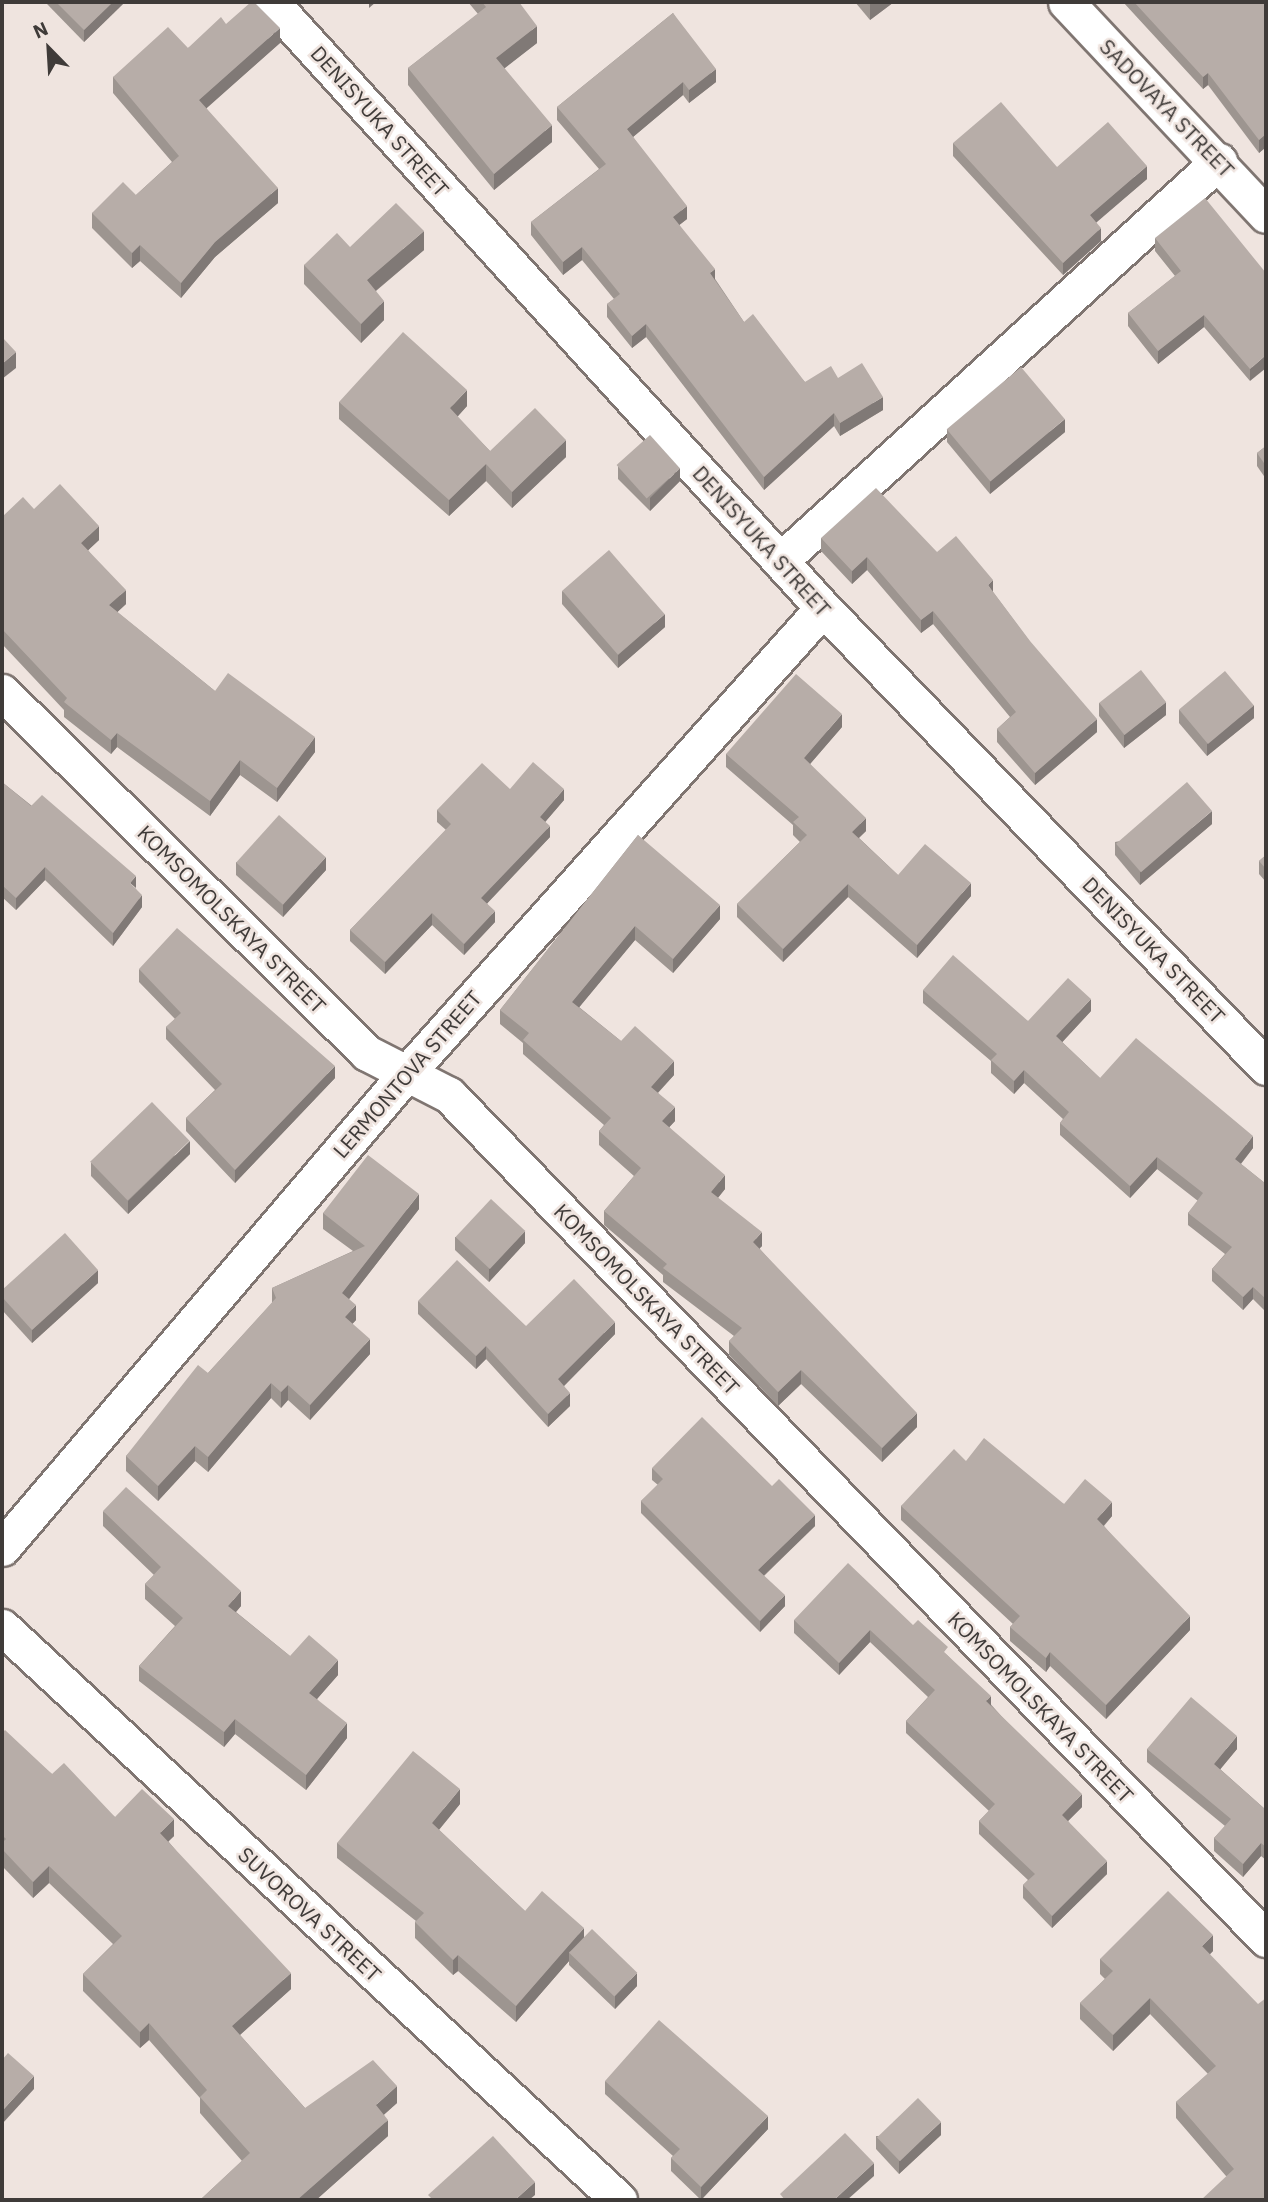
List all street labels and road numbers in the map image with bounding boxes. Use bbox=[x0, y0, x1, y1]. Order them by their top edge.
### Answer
street label: SADOVAYA STREET bbox=[1095, 34, 1239, 182]
street label: DENISYUKA STREET bbox=[306, 41, 454, 201]
street label: DENISYUKA STREET bbox=[688, 461, 836, 621]
street label: KOMSOMOLSKAYA STREET bbox=[133, 820, 331, 1018]
street label: DENISYUKA STREET bbox=[1078, 872, 1230, 1028]
street label: LERMONTOVA STREET bbox=[327, 985, 487, 1163]
street label: KOMSOMOLSKAYA STREET bbox=[549, 1198, 745, 1400]
street label: KOMSOMOLSKAYA STREET bbox=[943, 1606, 1139, 1808]
street label: SUVOROVA STREET bbox=[233, 1841, 387, 1987]

